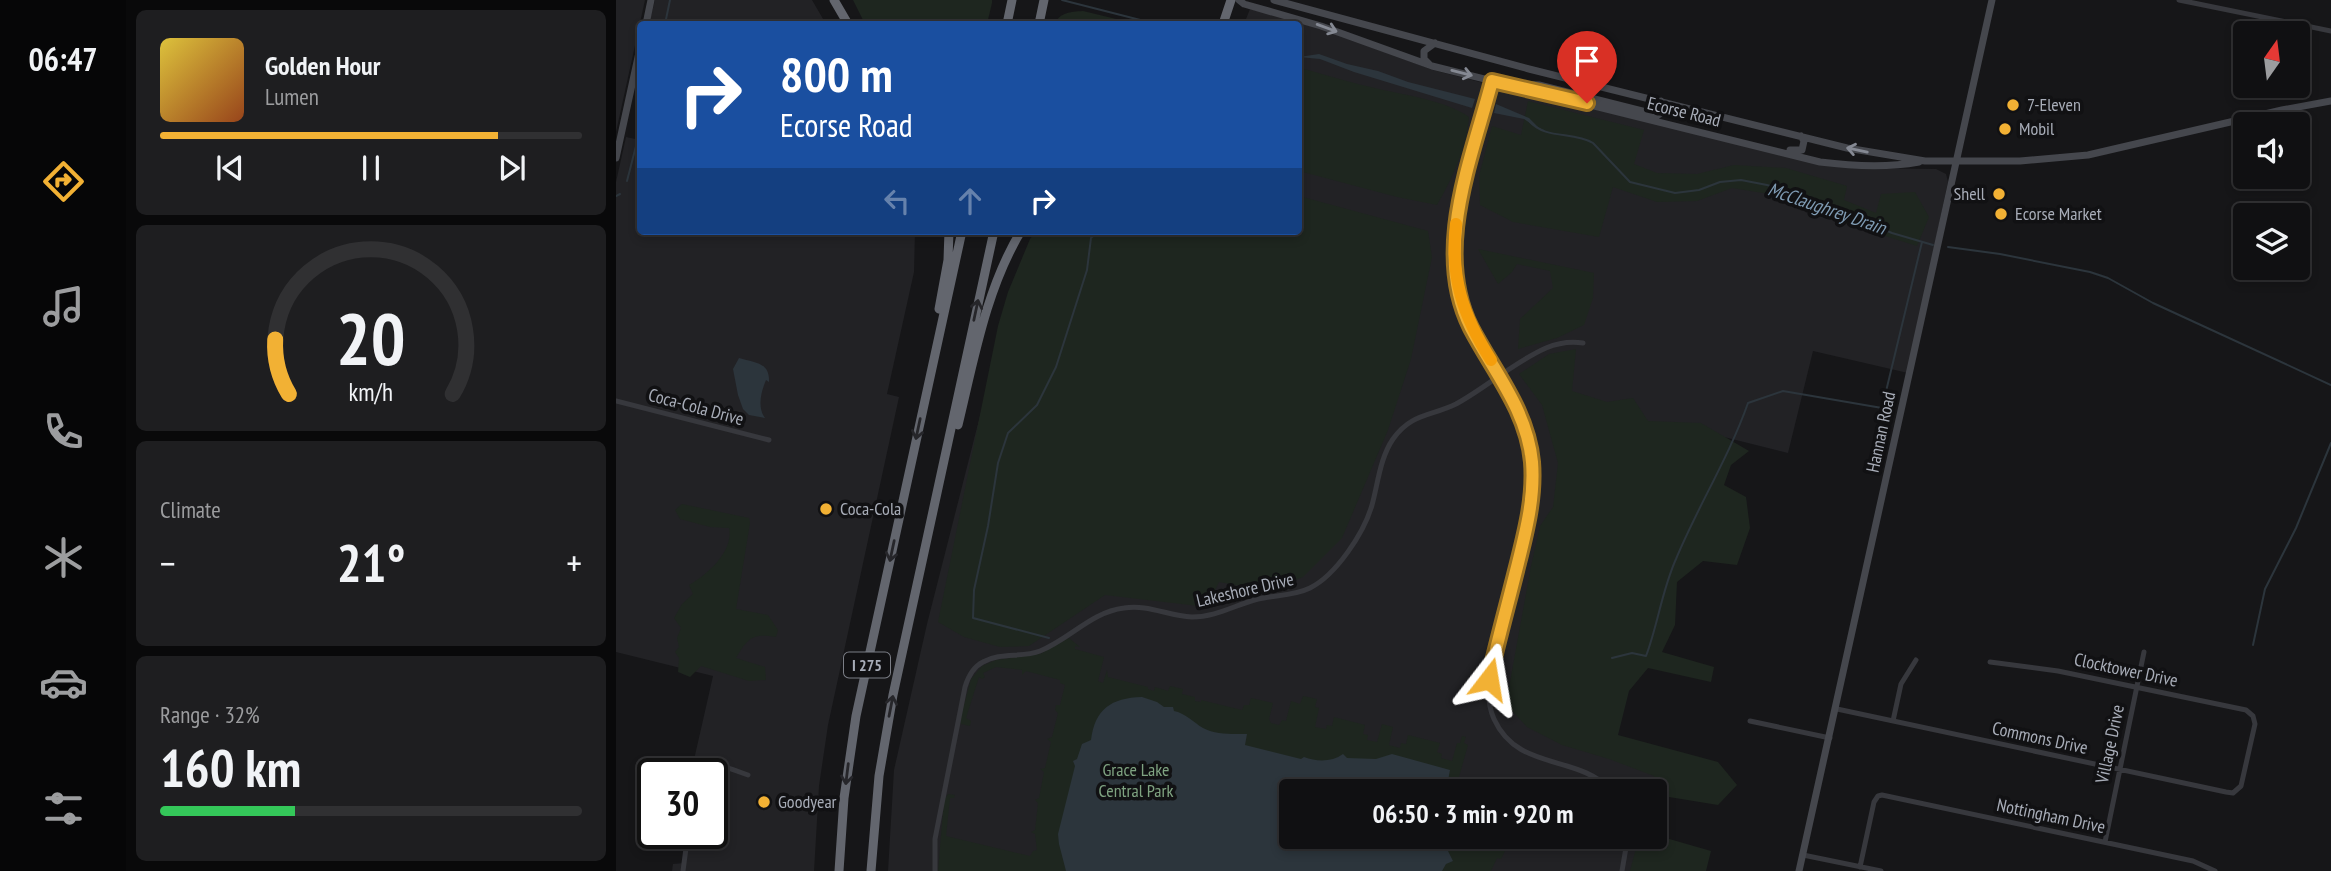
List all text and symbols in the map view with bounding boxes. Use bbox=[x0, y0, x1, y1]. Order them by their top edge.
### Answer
north arrow bbox=[2233, 21, 2310, 98]
map controls bbox=[2233, 21, 2310, 280]
one-way arrow bbox=[1316, 23, 1338, 35]
pin bbox=[1557, 31, 1617, 103]
text: 06:47 bbox=[28, 38, 98, 80]
text: 800 m bbox=[780, 42, 893, 106]
icon: arrive bbox=[1568, 42, 1606, 80]
text: Golden Hour bbox=[265, 49, 380, 82]
icon: right bbox=[665, 49, 756, 140]
one-way arrow bbox=[1450, 67, 1473, 80]
text: Lumen bbox=[265, 82, 319, 111]
street label: Ecorse Road bbox=[1645, 91, 1723, 132]
place label: 7-Eleven bbox=[2027, 93, 2081, 116]
marker: 7-Eleven bbox=[2005, 97, 2021, 113]
text: Ecorse Road bbox=[780, 104, 913, 146]
button: sound bbox=[2233, 112, 2310, 189]
place label: Mobil bbox=[2019, 117, 2055, 140]
marker: Mobil bbox=[1997, 121, 2013, 137]
one-way arrow bbox=[1846, 143, 1869, 157]
icon: previous bbox=[211, 149, 249, 187]
icon: pause bbox=[352, 149, 390, 187]
icon: next bbox=[493, 149, 531, 187]
icon: directions bbox=[39, 157, 88, 206]
water label: McClaughrey Drain bbox=[1765, 177, 1891, 240]
icon: left bbox=[878, 182, 916, 220]
icon: ahead bbox=[951, 182, 989, 220]
icon: right bbox=[1024, 182, 1062, 220]
place label: Shell bbox=[1954, 182, 1986, 205]
marker: Shell bbox=[1991, 186, 2007, 202]
place label: Ecorse Market bbox=[2015, 202, 2102, 225]
button: layers bbox=[2233, 203, 2310, 280]
marker: Ecorse Market bbox=[1993, 206, 2009, 222]
icon: music bbox=[39, 282, 88, 331]
text: 20 bbox=[336, 290, 406, 384]
one-way arrow bbox=[970, 299, 984, 322]
text: km/h bbox=[349, 376, 393, 408]
street label: Coca-Cola Drive bbox=[646, 383, 746, 430]
street label: Hannan Road bbox=[1861, 389, 1900, 475]
icon: phone bbox=[39, 407, 88, 456]
one-way arrow bbox=[911, 417, 925, 440]
text: Climate bbox=[160, 495, 221, 524]
place label: Coca-Cola bbox=[840, 497, 901, 520]
marker: Coca-Cola bbox=[818, 501, 834, 517]
text: 21° bbox=[337, 529, 405, 596]
icon: climate bbox=[39, 533, 88, 582]
text: − bbox=[160, 538, 176, 587]
text: + bbox=[566, 538, 582, 587]
one-way arrow bbox=[884, 539, 898, 562]
street label: Lakeshore Drive bbox=[1194, 567, 1296, 612]
position arrow bbox=[1452, 642, 1526, 716]
street label: Clocktower Drive bbox=[2072, 647, 2180, 692]
road number: I 275 bbox=[844, 652, 890, 678]
icon: car bbox=[39, 658, 88, 707]
one-way arrow bbox=[885, 695, 898, 718]
text: Range · 32% bbox=[160, 700, 260, 729]
street label: Village Drive bbox=[2090, 703, 2129, 786]
street label: Commons Drive bbox=[1990, 716, 2090, 759]
text: 160 km bbox=[160, 734, 301, 801]
speed limit sign: 30 bbox=[637, 758, 728, 849]
park label: Grace Lake Central Park bbox=[1099, 758, 1173, 802]
one-way arrow bbox=[841, 763, 854, 785]
icon: filters bbox=[39, 784, 88, 833]
place label: Goodyear bbox=[778, 790, 837, 813]
street label: Nottingham Drive bbox=[1995, 793, 2107, 838]
marker: Goodyear bbox=[756, 794, 772, 810]
text: 06:50 · 3 min · 920 m bbox=[1373, 797, 1573, 830]

